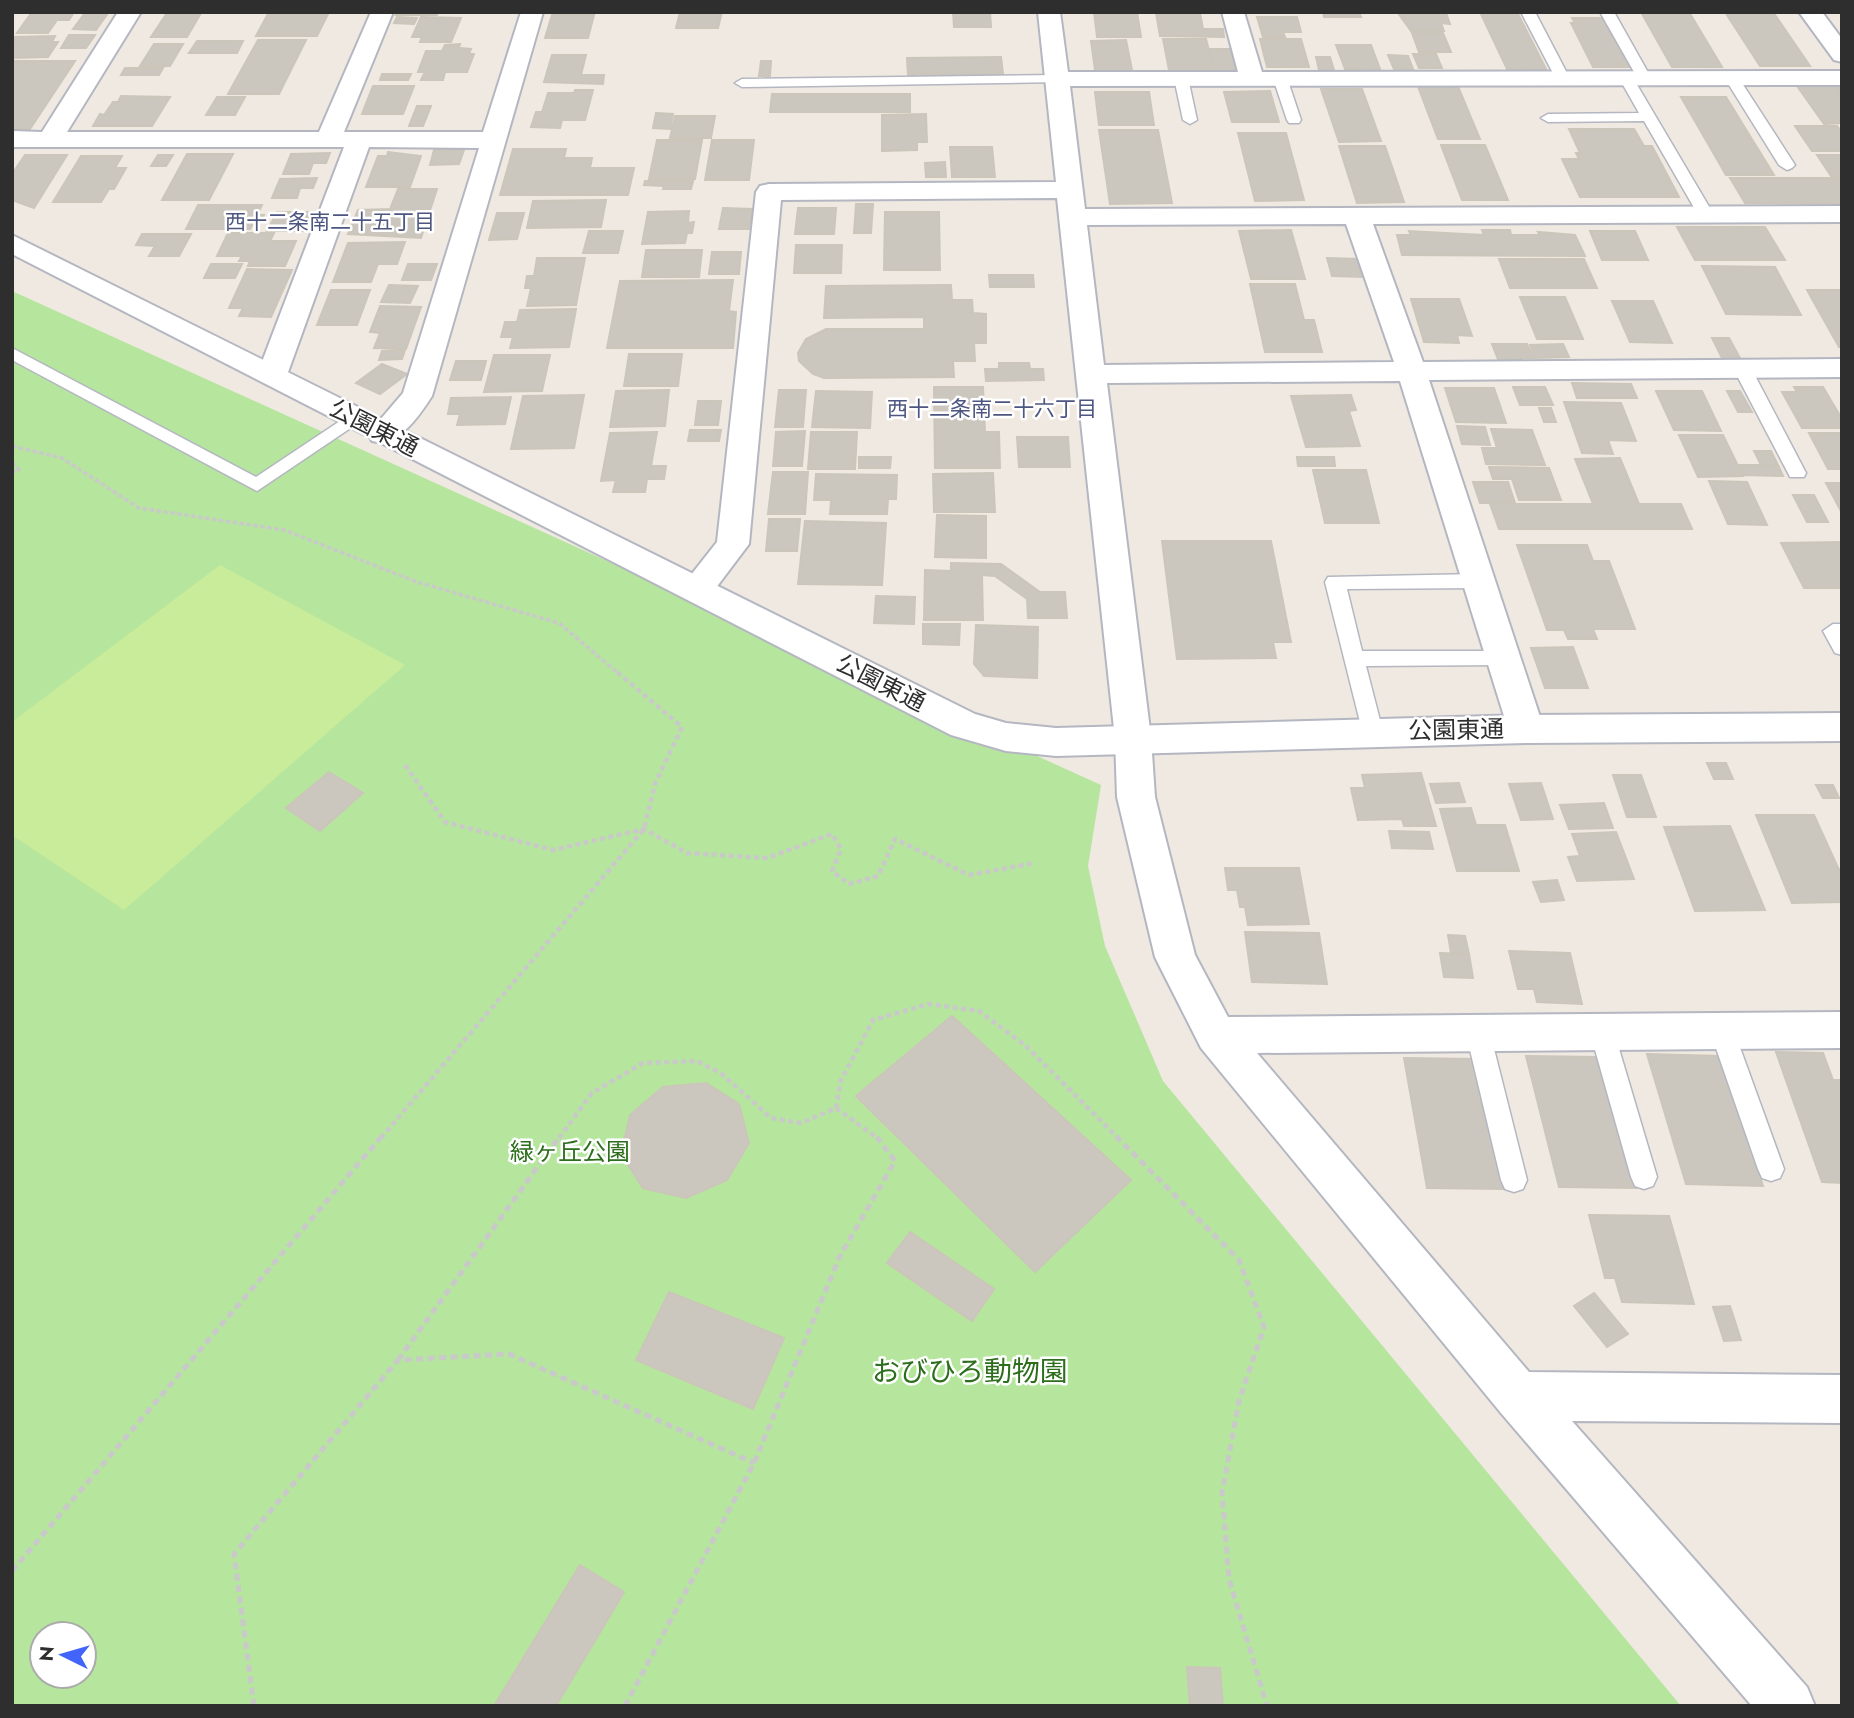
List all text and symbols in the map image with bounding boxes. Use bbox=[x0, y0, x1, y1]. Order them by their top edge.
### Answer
district label: 西十二条南二十五丁目 bbox=[225, 207, 435, 237]
street label: 公園東通 bbox=[324, 390, 425, 465]
district label: 西十二条南二十六丁目 bbox=[887, 394, 1097, 424]
street label: 公園東通 bbox=[831, 645, 932, 720]
street label: 公園東通 bbox=[1408, 711, 1504, 748]
park label: 緑ヶ丘公園 bbox=[510, 1134, 630, 1169]
park label: おびひろ動物園 bbox=[872, 1351, 1068, 1392]
north arrow bbox=[28, 1620, 98, 1690]
text: N bbox=[32, 1645, 61, 1662]

